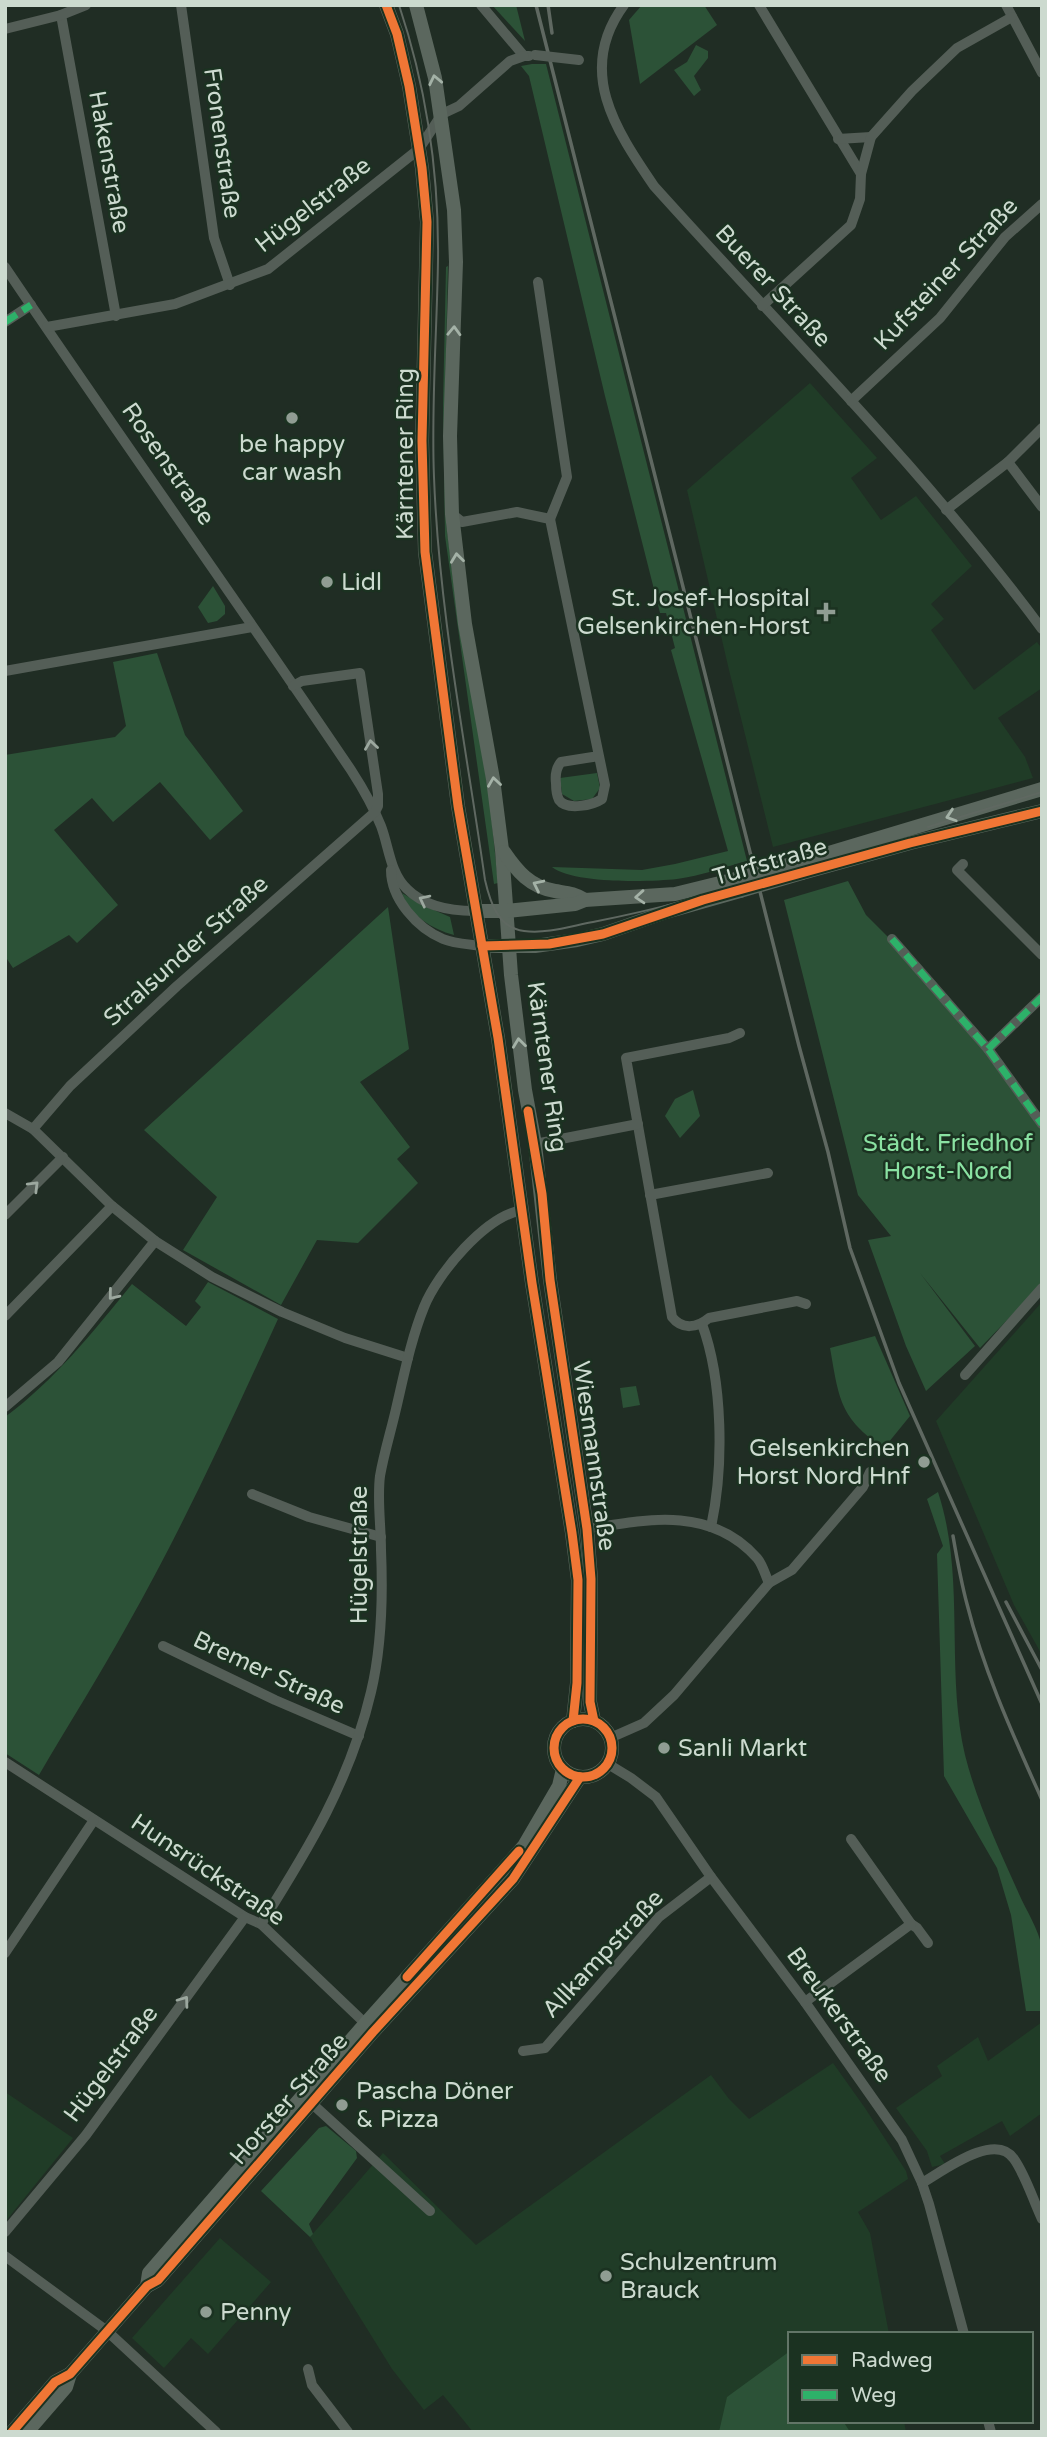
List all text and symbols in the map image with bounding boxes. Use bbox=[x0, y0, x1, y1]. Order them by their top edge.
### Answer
street label: Fronenstraße bbox=[197, 66, 247, 220]
one-way arrow bbox=[429, 74, 444, 86]
street label: Hakenstraße bbox=[82, 89, 136, 235]
street label: Hügelstraße bbox=[249, 151, 377, 259]
street label: Kufsteiner Straße bbox=[868, 192, 1024, 356]
street label: Buerer Straße bbox=[709, 219, 837, 353]
one-way arrow bbox=[446, 325, 461, 336]
street label: Kärntener Ring bbox=[391, 368, 420, 540]
street label: Rosenstraße bbox=[115, 397, 221, 531]
marker: be happy car wash bbox=[284, 410, 300, 426]
place label: be happy car wash bbox=[239, 430, 345, 487]
one-way arrow bbox=[450, 552, 465, 563]
place label: Lidl bbox=[341, 568, 382, 597]
marker: Lidl bbox=[319, 574, 335, 590]
place label: St. Josef-Hospital Gelsenkirchen-Horst bbox=[577, 584, 810, 641]
marker: St. Josef-Hospital Gelsenkirchen-Horst bbox=[816, 602, 836, 622]
one-way arrow bbox=[364, 740, 379, 751]
one-way arrow bbox=[486, 776, 501, 788]
one-way arrow bbox=[946, 808, 958, 822]
street label: Turfstraße bbox=[709, 832, 831, 892]
street label: Stralsunder Straße bbox=[98, 870, 274, 1032]
one-way arrow bbox=[533, 879, 545, 893]
one-way arrow bbox=[634, 889, 645, 904]
one-way arrow bbox=[419, 894, 431, 908]
street label: Kärntener Ring bbox=[521, 980, 573, 1154]
one-way arrow bbox=[511, 1037, 526, 1049]
park label: Städt. Friedhof Horst-Nord bbox=[863, 1129, 1034, 1186]
one-way arrow bbox=[26, 1182, 39, 1195]
one-way arrow bbox=[109, 1287, 122, 1299]
street label: Wiesmannstraße bbox=[566, 1359, 622, 1553]
place label: Gelsenkirchen Horst Nord Hnf bbox=[737, 1434, 911, 1491]
marker: Gelsenkirchen Horst Nord Hnf bbox=[916, 1454, 932, 1470]
street label: Hügelstraße bbox=[345, 1486, 374, 1624]
street label: Bremer Straße bbox=[188, 1625, 350, 1721]
place label: Sanli Markt bbox=[678, 1734, 807, 1763]
marker: Sanli Markt bbox=[656, 1740, 672, 1756]
street label: Hunsrückstraße bbox=[125, 1808, 291, 1932]
street label: Allkampstraße bbox=[536, 1884, 670, 2024]
street label: Breukerstraße bbox=[780, 1942, 898, 2088]
one-way arrow bbox=[176, 1996, 189, 2009]
street label: Hügelstraße bbox=[58, 2000, 164, 2128]
street label: Horster Straße bbox=[224, 2027, 354, 2171]
place label: Pascha Döner & Pizza bbox=[356, 2077, 514, 2134]
marker: Pascha Döner & Pizza bbox=[334, 2097, 350, 2113]
place label: Schulzentrum Brauck bbox=[620, 2248, 778, 2305]
marker: Schulzentrum Brauck bbox=[598, 2268, 614, 2284]
place label: Penny bbox=[220, 2298, 291, 2327]
marker: Penny bbox=[198, 2304, 214, 2320]
legend bbox=[788, 2332, 1033, 2423]
text: Radweg bbox=[851, 2348, 933, 2373]
text: Weg bbox=[851, 2383, 896, 2408]

